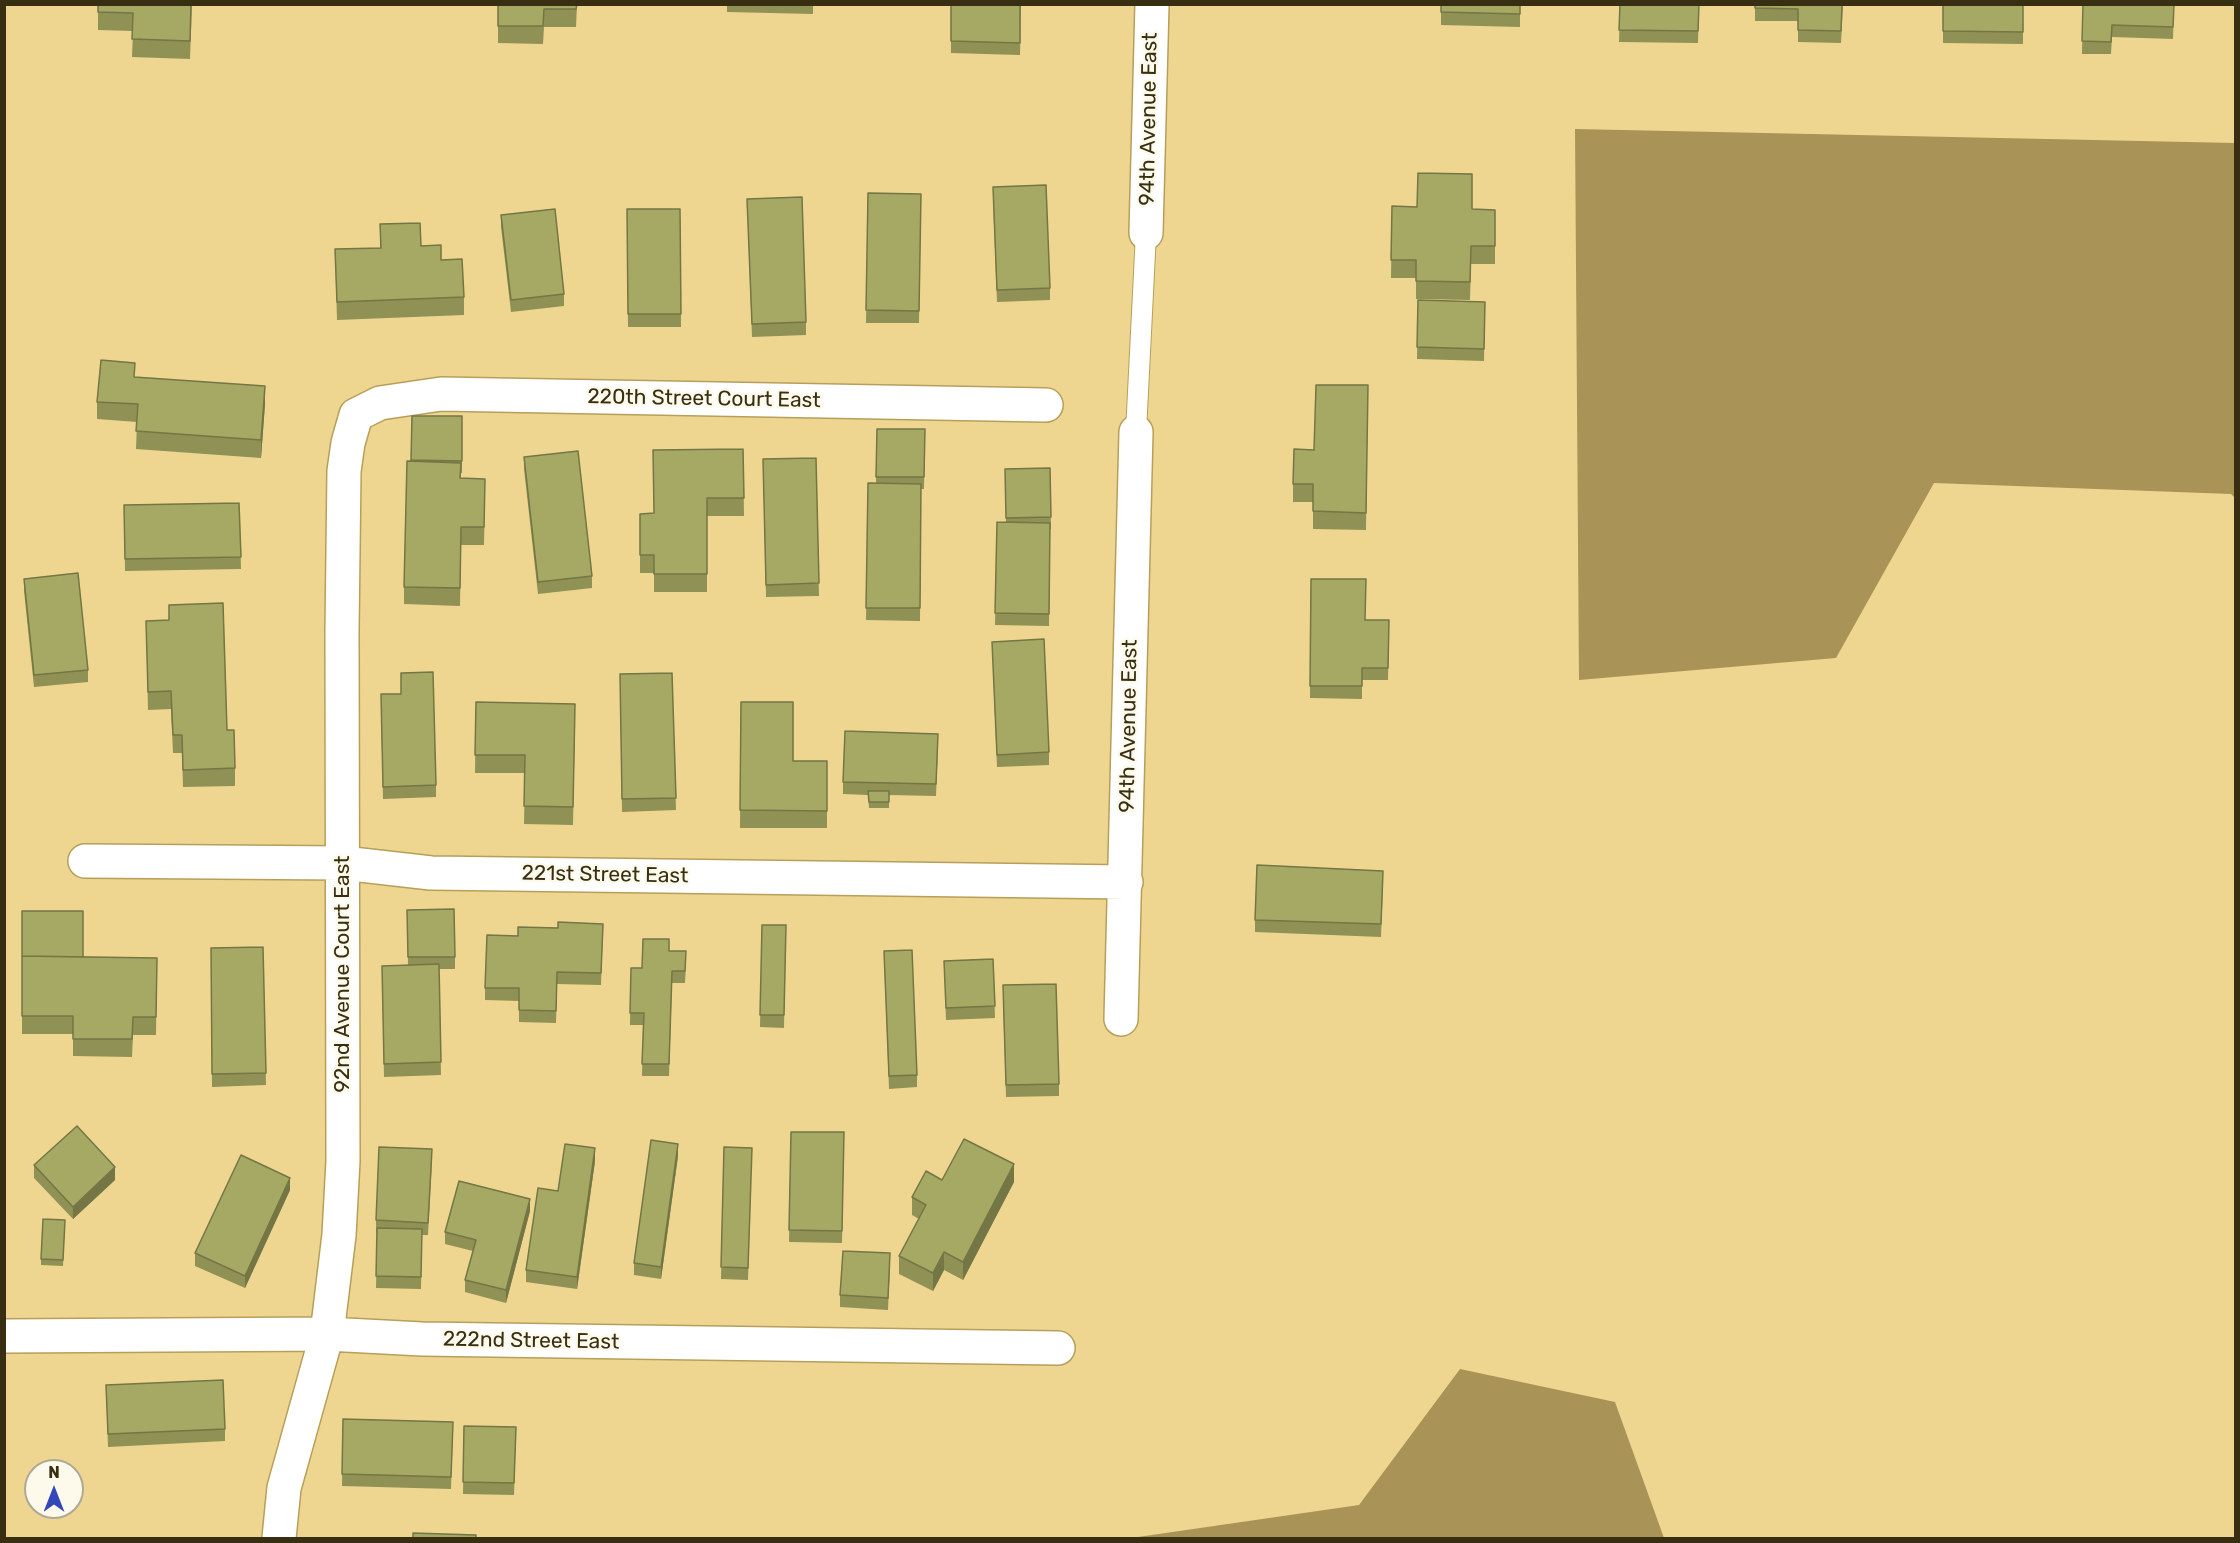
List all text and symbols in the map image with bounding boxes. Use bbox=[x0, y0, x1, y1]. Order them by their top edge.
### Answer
street label: 94th Avenue East bbox=[1135, 32, 1163, 206]
street label: 220th Street Court East bbox=[587, 384, 821, 414]
street label: 94th Avenue East bbox=[1115, 639, 1143, 813]
street label: 92nd Avenue Court East bbox=[330, 855, 356, 1093]
street label: 221st Street East bbox=[521, 861, 689, 889]
street label: 222nd Street East bbox=[443, 1327, 619, 1355]
north arrow bbox=[24, 1459, 84, 1519]
text: N bbox=[48, 1463, 60, 1482]

